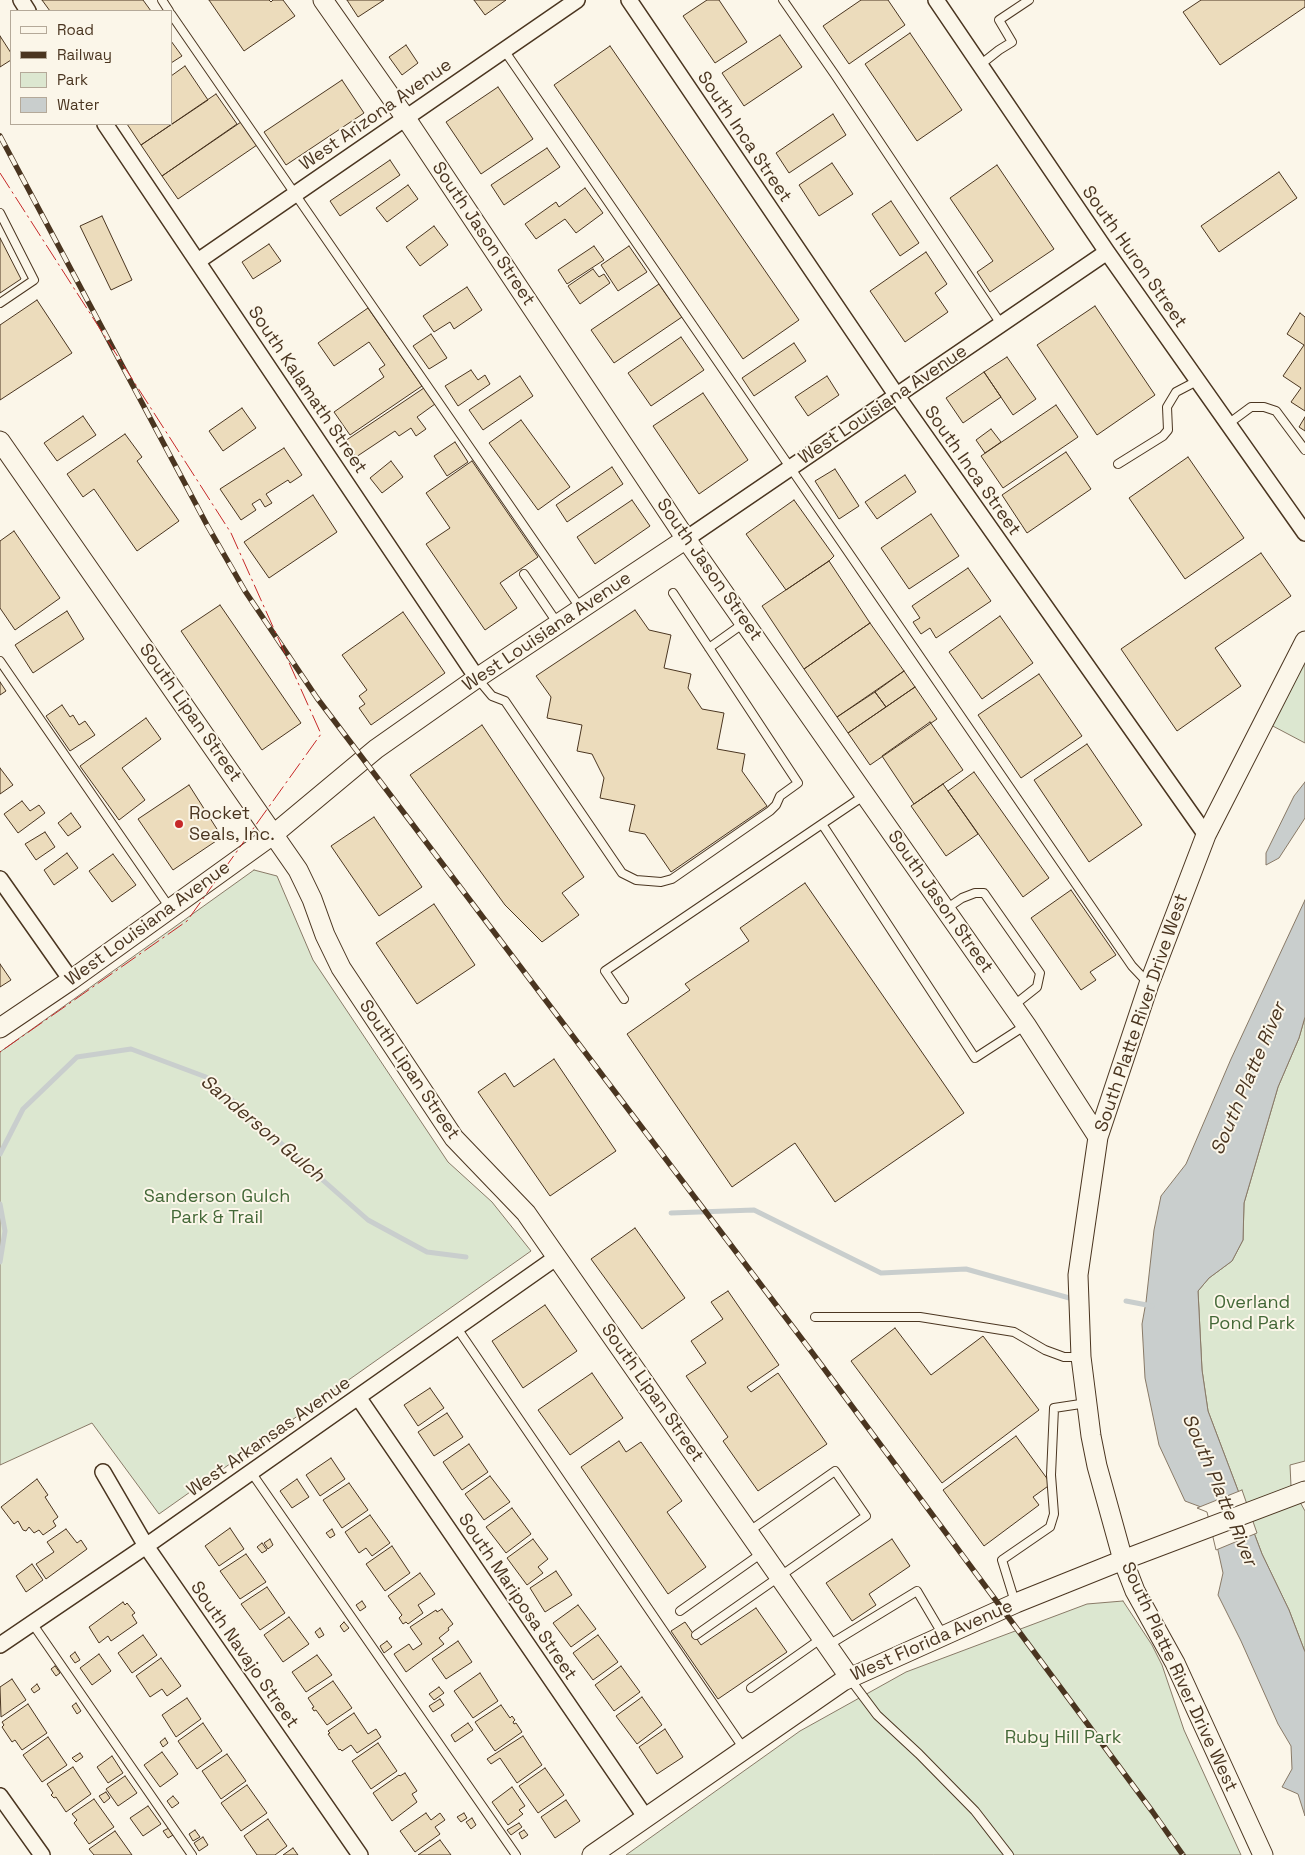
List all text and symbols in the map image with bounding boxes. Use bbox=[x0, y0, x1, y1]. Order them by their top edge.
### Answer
legend bbox=[10, 10, 172, 125]
text: Road bbox=[57, 20, 94, 39]
text: Railway bbox=[57, 45, 112, 64]
street label: West Arizona Avenue bbox=[296, 54, 456, 176]
street label: South Inca Street bbox=[692, 67, 796, 207]
text: Park bbox=[57, 70, 88, 89]
text: Water bbox=[57, 95, 99, 114]
street label: South Jason Street bbox=[427, 158, 539, 310]
street label: South Huron Street bbox=[1077, 182, 1191, 332]
street label: South Kalamath Street bbox=[243, 302, 371, 478]
street label: West Louisiana Avenue bbox=[795, 341, 971, 469]
street label: South Inca Street bbox=[919, 402, 1025, 540]
street label: South Jason Street bbox=[652, 495, 766, 645]
street label: West Louisiana Avenue bbox=[459, 568, 635, 696]
street label: South Lipan Street bbox=[134, 640, 246, 786]
place label: Rocket Seals, Inc. bbox=[189, 803, 275, 846]
marker: Rocket Seals, Inc. bbox=[173, 818, 185, 830]
street label: South Jason Street bbox=[883, 827, 997, 977]
street label: West Louisiana Avenue bbox=[61, 857, 235, 991]
street label: South Platte River Drive West bbox=[1091, 891, 1193, 1135]
street label: South Lipan Street bbox=[354, 996, 464, 1144]
water label: South Platte River bbox=[1207, 999, 1291, 1159]
water label: Sanderson Gulch bbox=[195, 1071, 329, 1187]
park label: Sanderson Gulch Park & Trail bbox=[144, 1186, 290, 1228]
park label: Overland Pond Park bbox=[1209, 1292, 1295, 1335]
street label: South Lipan Street bbox=[596, 1320, 708, 1466]
street label: West Arkansas Avenue bbox=[183, 1372, 355, 1502]
water label: South Platte River bbox=[1177, 1410, 1261, 1570]
street label: South Mariposa Street bbox=[453, 1510, 581, 1684]
street label: South Platte River Drive West bbox=[1116, 1559, 1242, 1795]
street label: South Navajo Street bbox=[185, 1578, 303, 1732]
street label: West Florida Avenue bbox=[848, 1596, 1016, 1686]
park label: Ruby Hill Park bbox=[1005, 1727, 1121, 1749]

